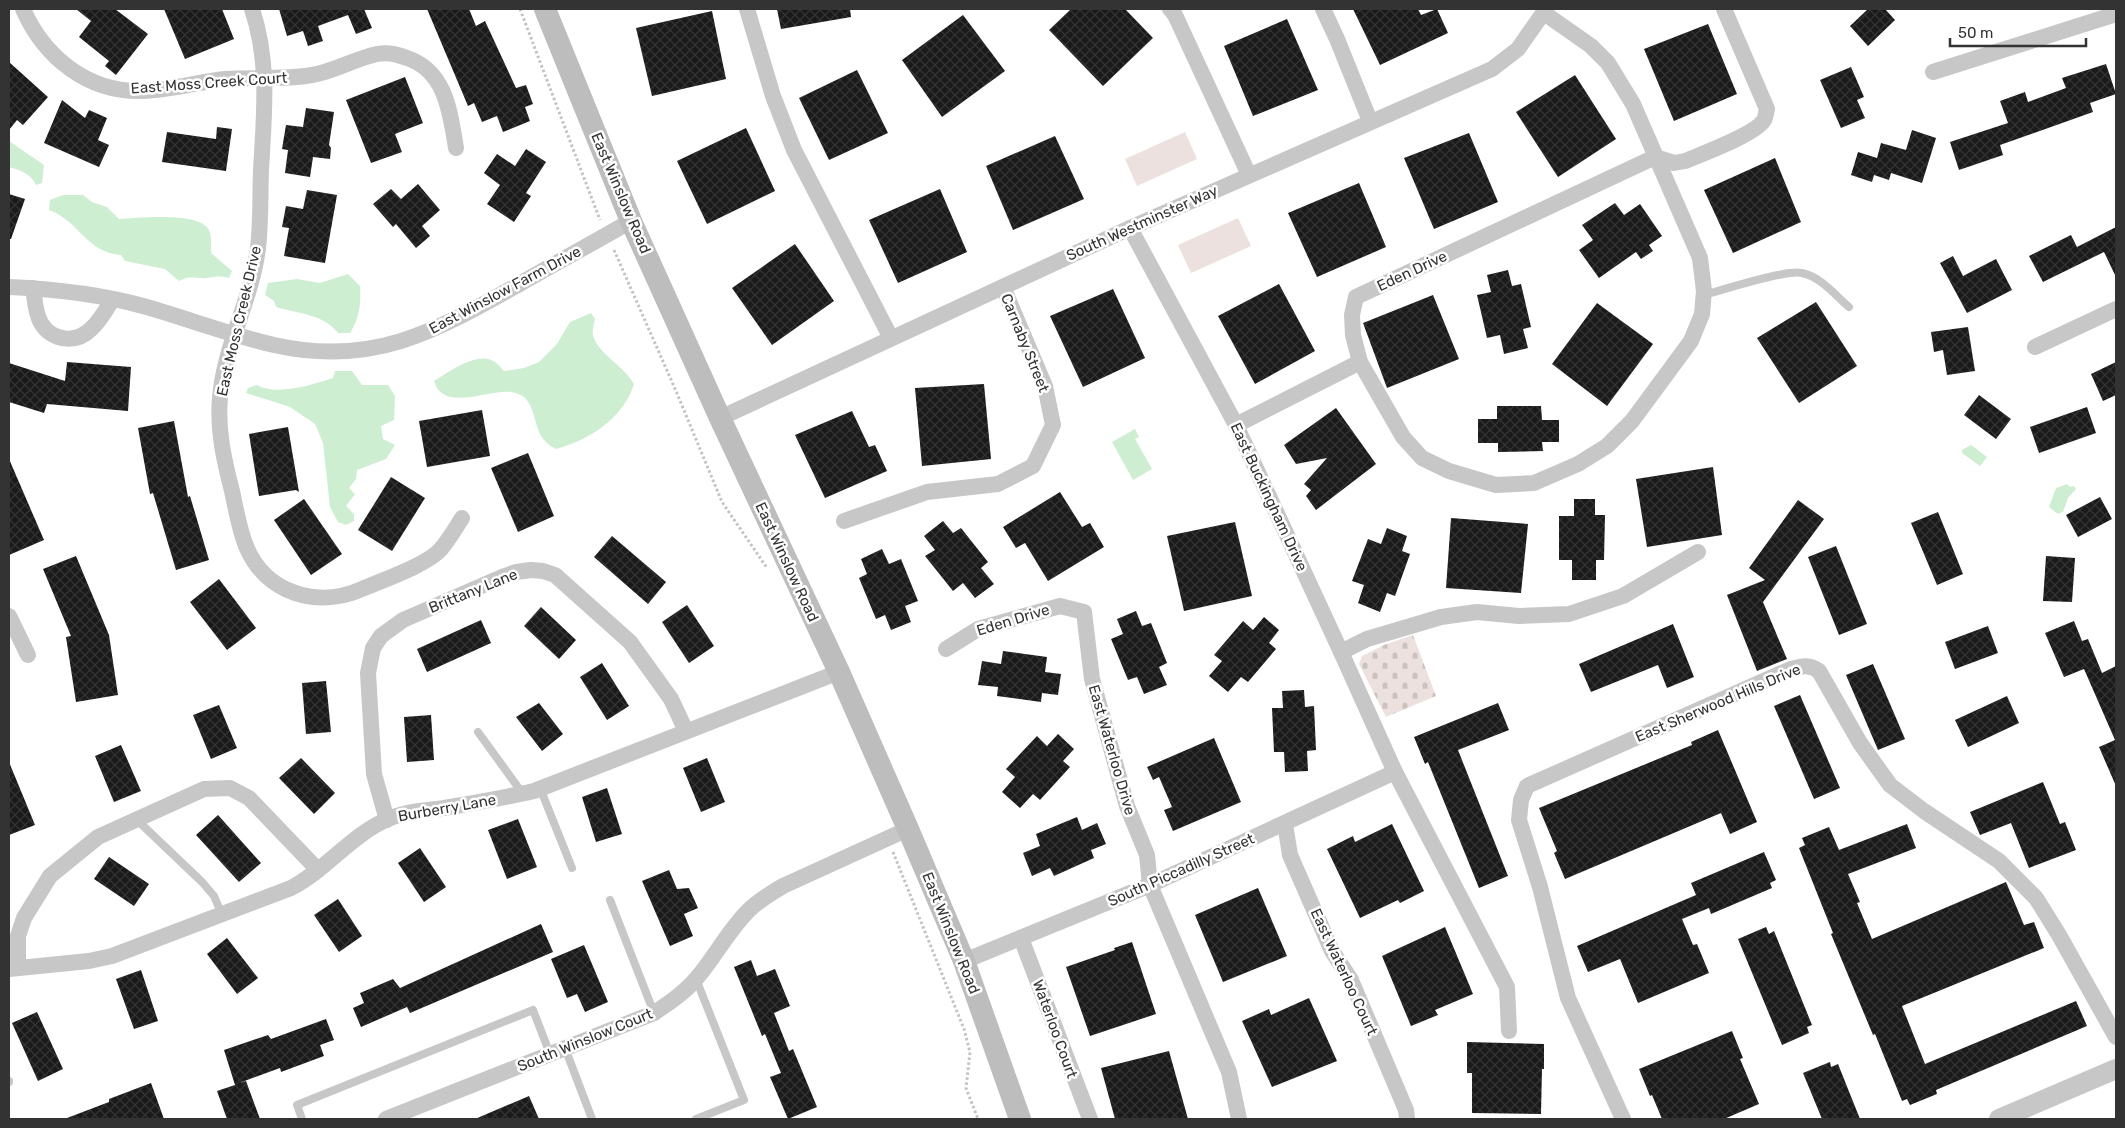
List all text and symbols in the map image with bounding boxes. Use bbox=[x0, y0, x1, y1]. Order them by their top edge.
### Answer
scale bar bbox=[1950, 15, 2086, 47]
text: 50 m bbox=[1958, 24, 1993, 42]
street label: East Moss Creek Court bbox=[130, 69, 288, 97]
street label: East Winslow Road bbox=[587, 130, 655, 256]
street label: South Westminster Way bbox=[1064, 181, 1220, 265]
street label: East Winslow Farm Drive bbox=[426, 242, 584, 338]
street label: East Moss Creek Drive bbox=[213, 244, 265, 398]
street label: Eden Drive bbox=[1374, 247, 1450, 295]
street label: Carnaby Street bbox=[997, 291, 1053, 395]
street label: East Buckingham Drive bbox=[1227, 420, 1311, 574]
street label: East Winslow Road bbox=[751, 499, 823, 625]
street label: Brittany Lane bbox=[426, 565, 520, 617]
street label: Eden Drive bbox=[974, 600, 1052, 640]
street label: East Sherwood Hills Drive bbox=[1633, 660, 1803, 746]
street label: East Waterloo Drive bbox=[1085, 683, 1139, 817]
street label: Burberry Lane bbox=[397, 791, 497, 825]
street label: South Piccadilly Street bbox=[1105, 829, 1257, 910]
street label: East Winslow Road bbox=[918, 870, 984, 996]
street label: East Waterloo Court bbox=[1307, 906, 1381, 1038]
street label: Waterloo Court bbox=[1029, 977, 1081, 1081]
street label: South Winslow Court bbox=[515, 1005, 655, 1075]

